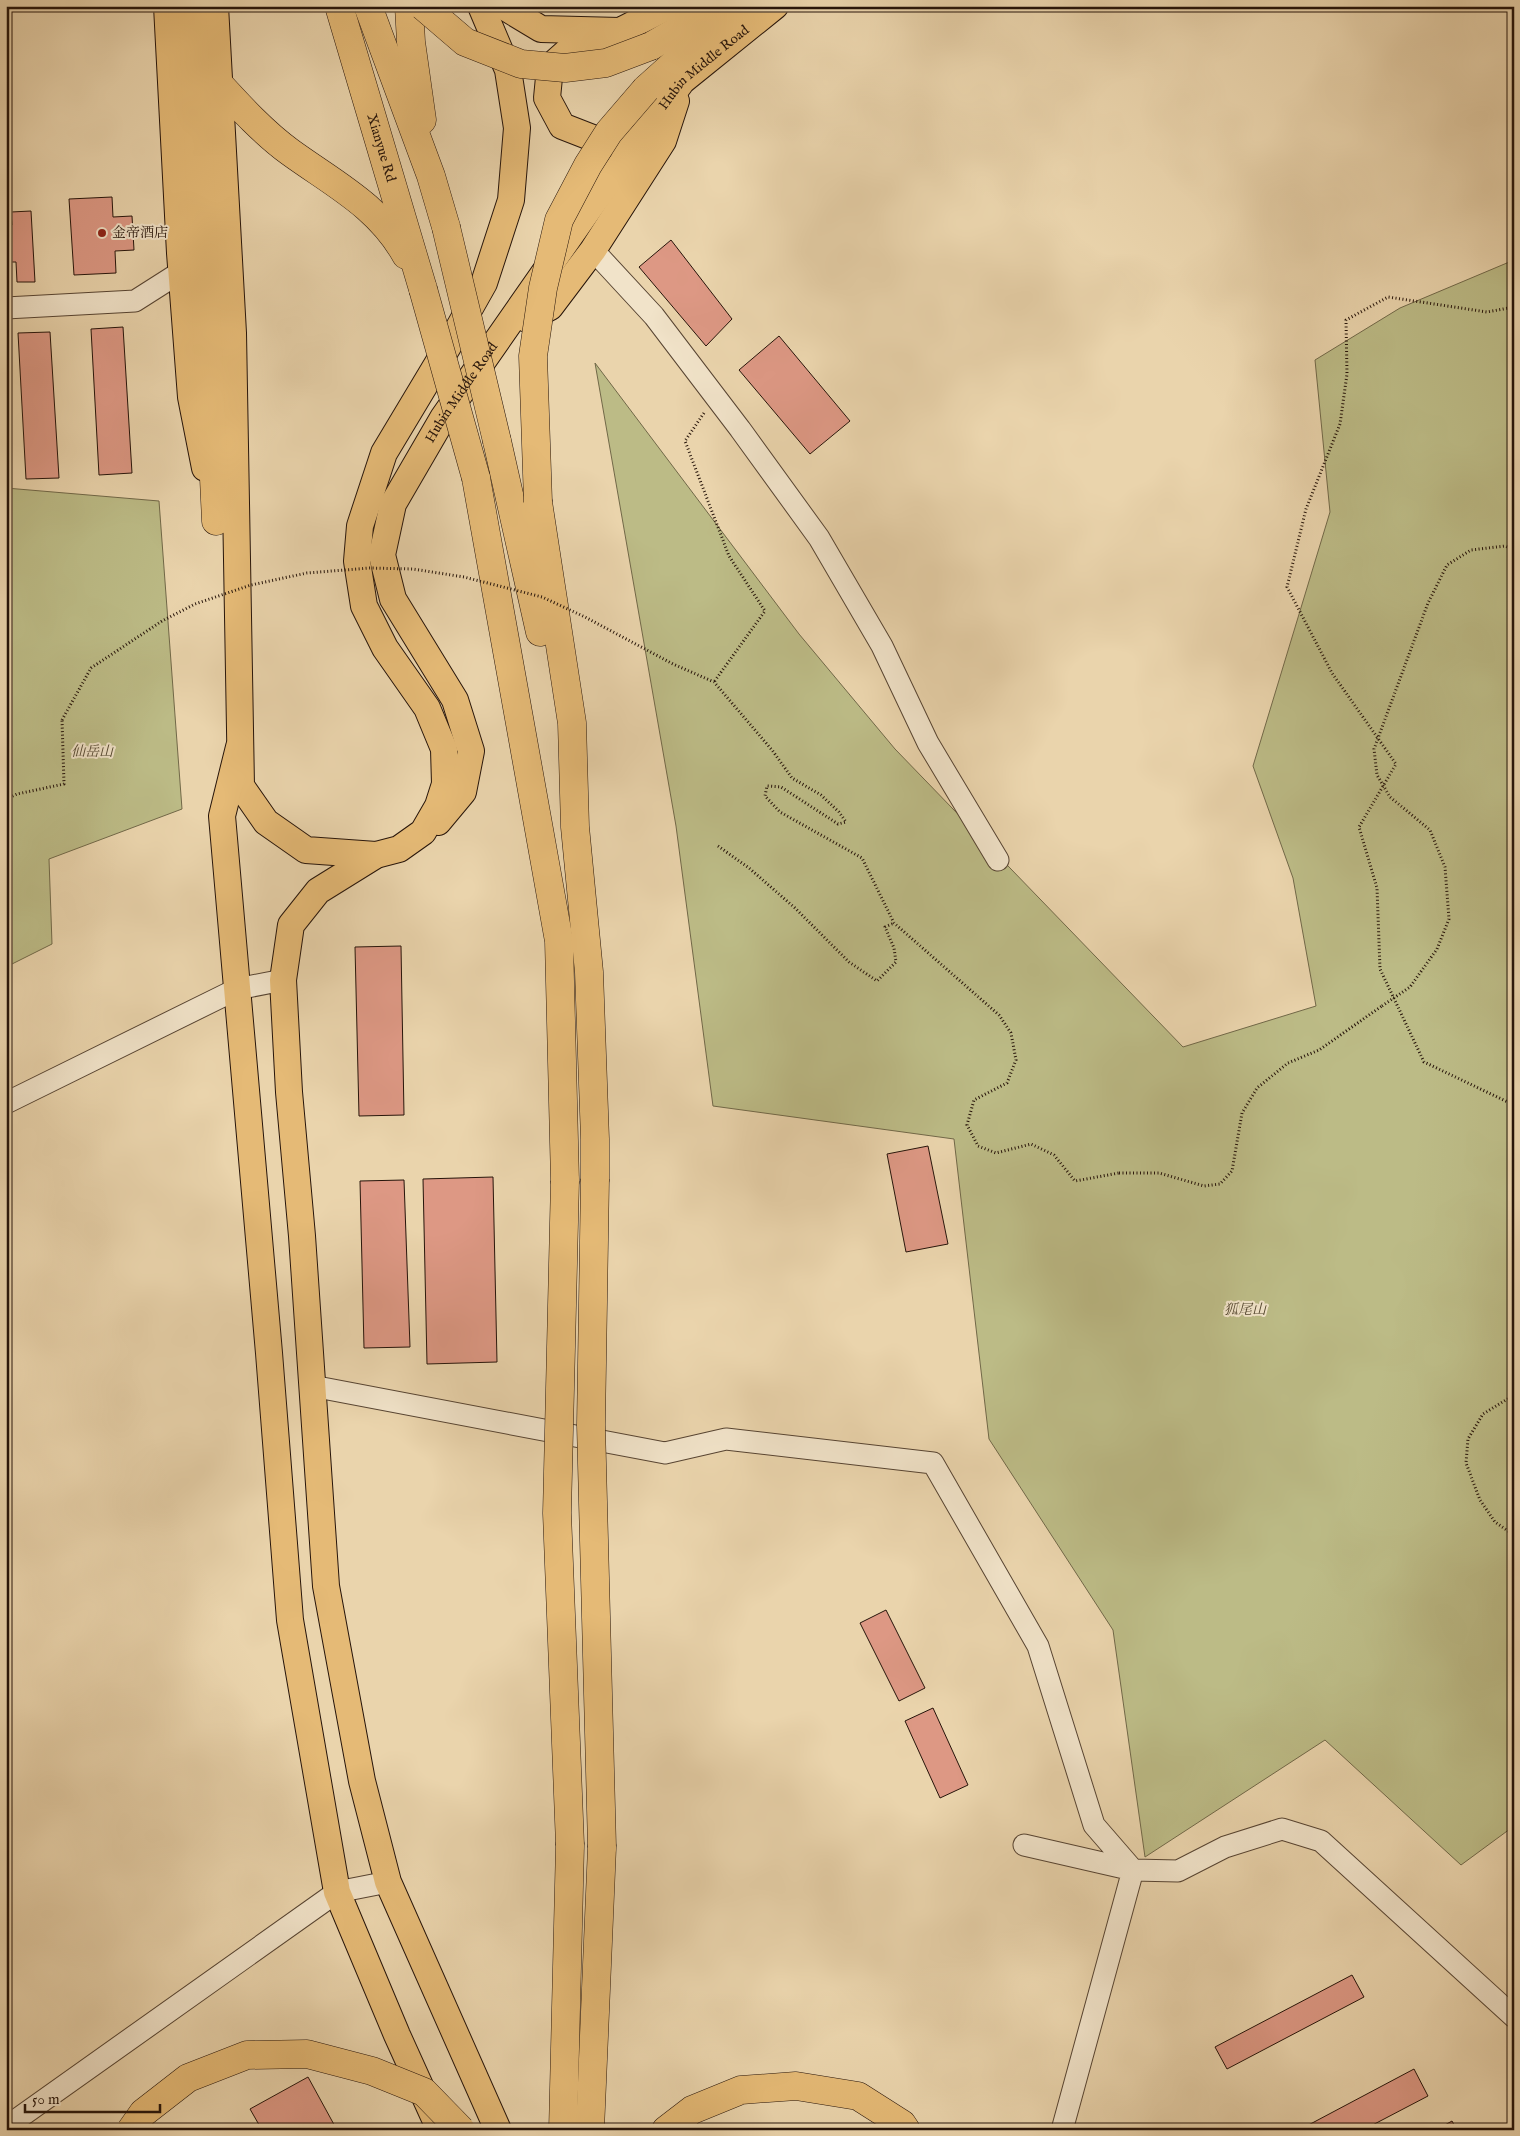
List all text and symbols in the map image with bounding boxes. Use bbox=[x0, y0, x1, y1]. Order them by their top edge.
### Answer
street label: Hubin Middle Road bbox=[655, 21, 753, 114]
street label: Xianyue Rd bbox=[362, 112, 400, 185]
place label: 金帝酒店 bbox=[112, 224, 168, 242]
marker: 金帝酒店 bbox=[96, 227, 108, 239]
street label: Hubin Middle Road bbox=[421, 339, 502, 446]
park label: 仙岳山 bbox=[71, 743, 114, 761]
park label: 狐尾山 bbox=[1224, 1301, 1267, 1319]
scale bar bbox=[25, 2081, 160, 2113]
text: 50 m bbox=[32, 2090, 60, 2109]

